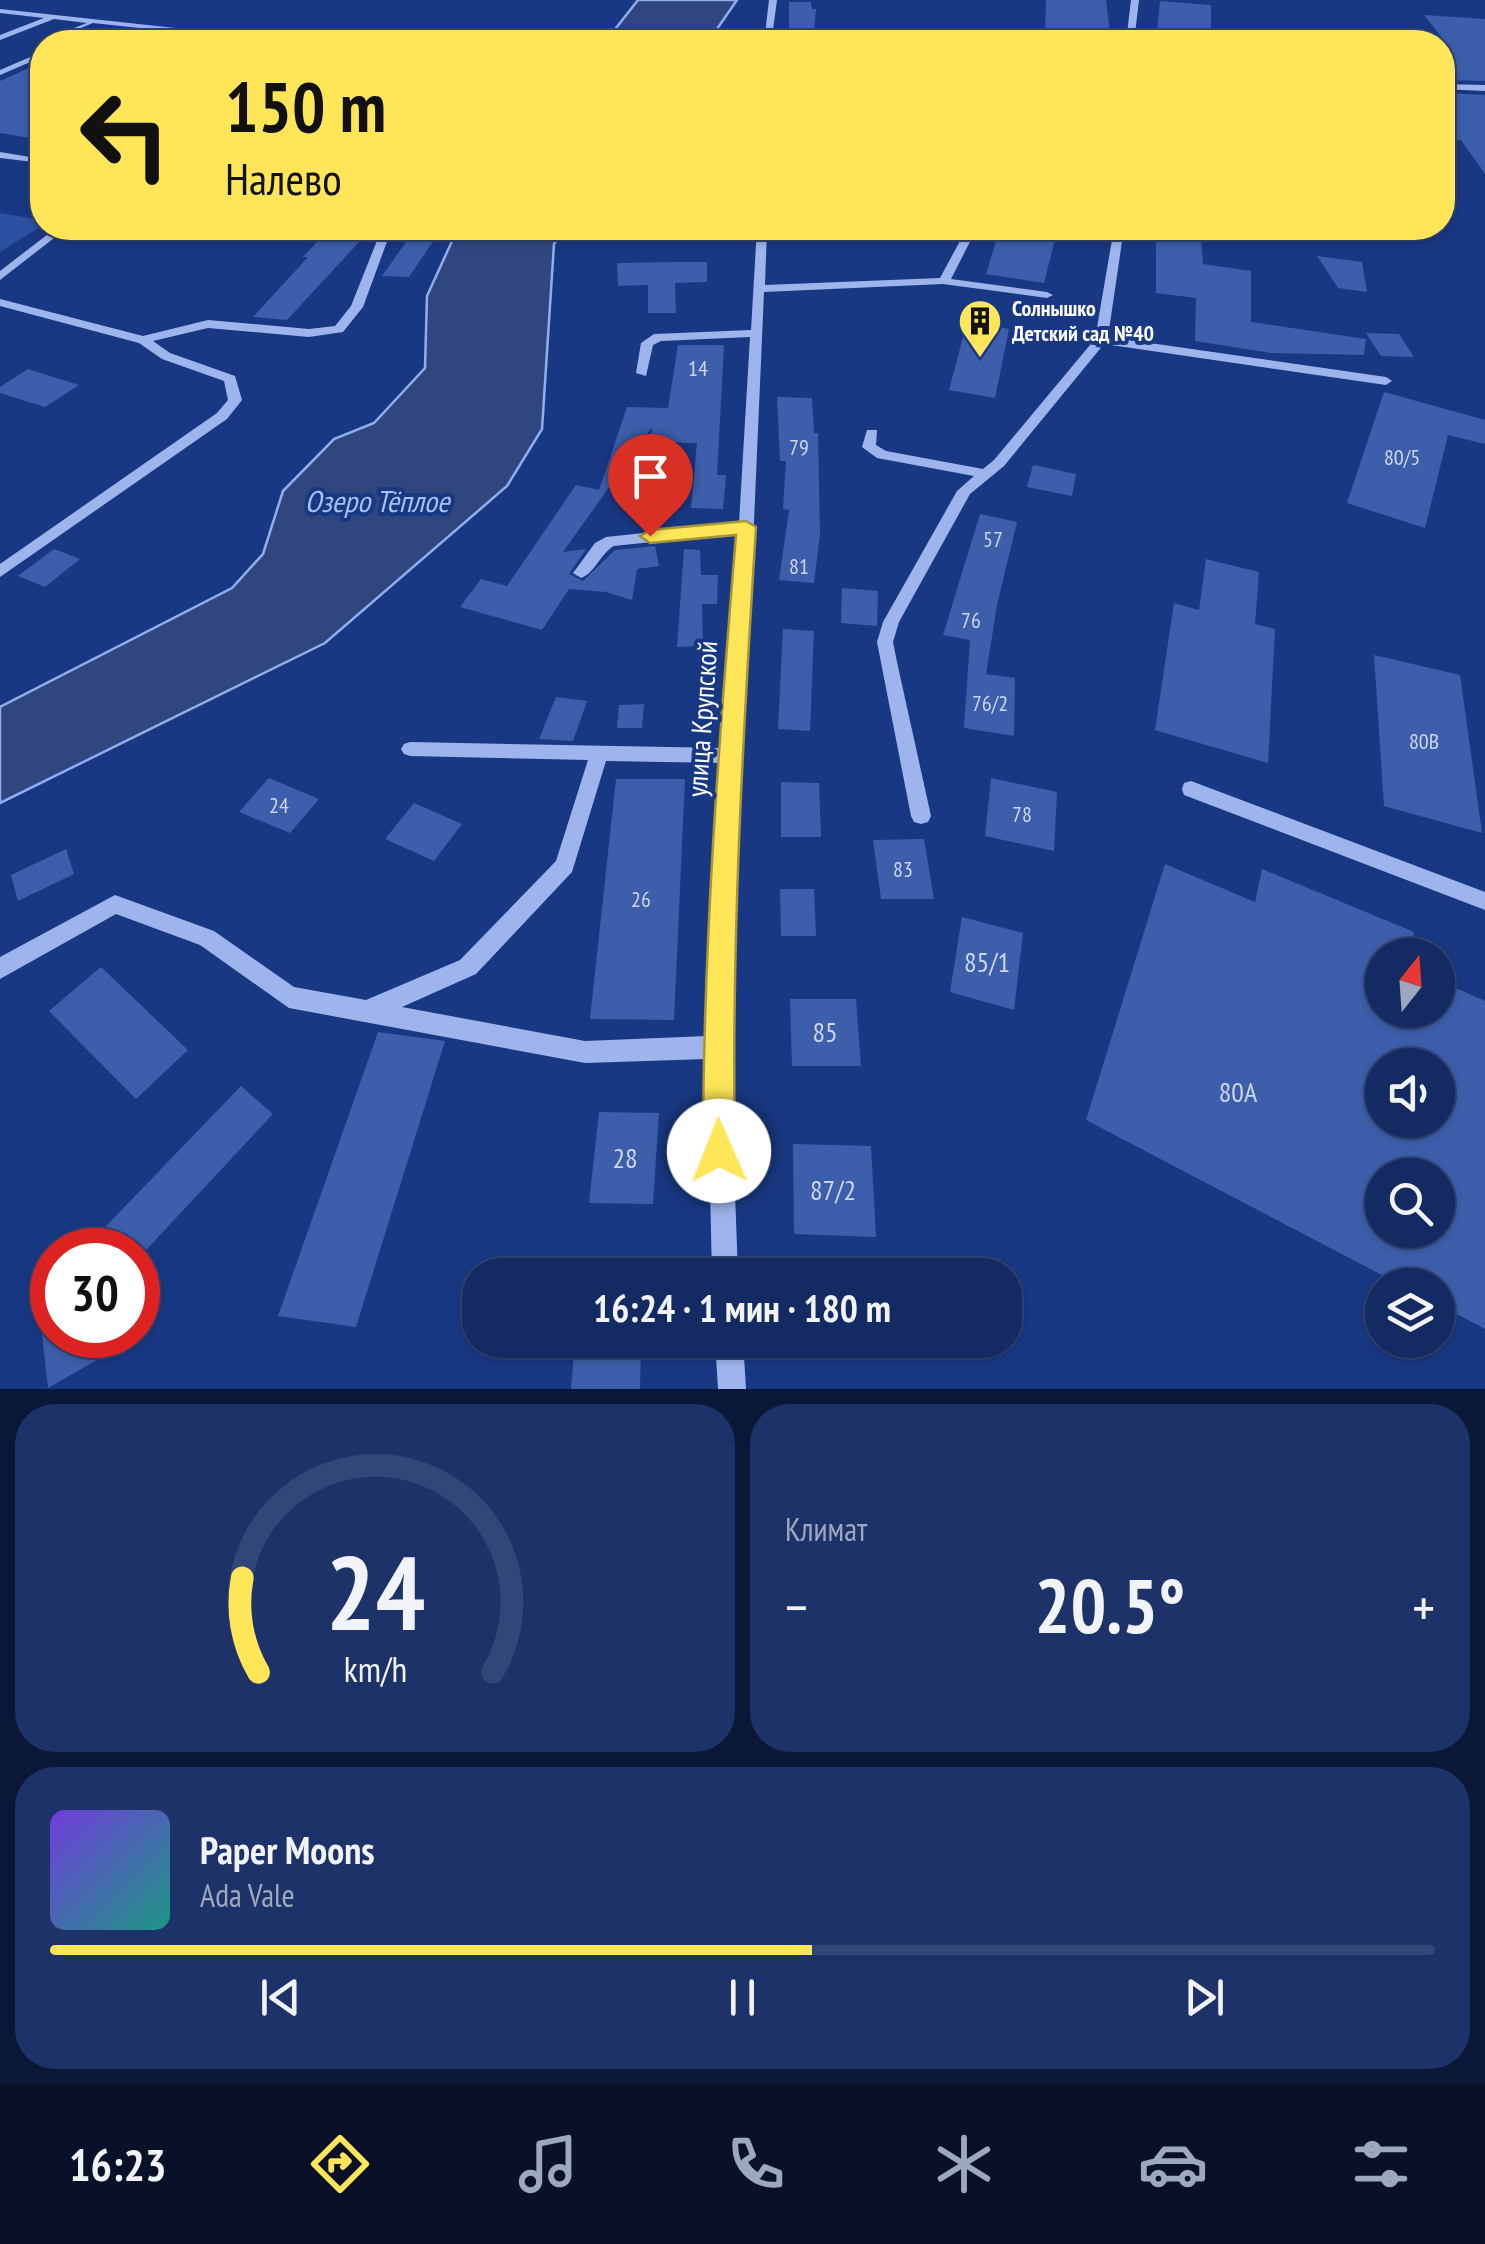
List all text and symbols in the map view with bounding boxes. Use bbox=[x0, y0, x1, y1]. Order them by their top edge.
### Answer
text: 150 m bbox=[225, 61, 386, 151]
icon: left bbox=[60, 70, 190, 200]
text: Налево bbox=[225, 149, 342, 207]
place label: Солнышко Детский сад №40 bbox=[1012, 294, 1154, 347]
building icon: Солнышко Детский сад №40 bbox=[957, 298, 1003, 359]
house number: 14 bbox=[688, 354, 708, 382]
house number: 79 bbox=[789, 433, 809, 461]
pin bbox=[608, 434, 693, 537]
house number: 80/5 bbox=[1384, 443, 1420, 471]
icon: arrive bbox=[623, 449, 678, 504]
water label: Озеро Тёплое bbox=[305, 481, 451, 520]
house number: 57 bbox=[983, 525, 1003, 553]
house number: 81 bbox=[789, 552, 809, 580]
house number: 76 bbox=[961, 606, 981, 634]
street label: улица Крупской bbox=[678, 640, 725, 798]
house number: 76/2 bbox=[972, 689, 1008, 717]
house number: 80В bbox=[1409, 727, 1439, 755]
house number: 24 bbox=[269, 791, 289, 819]
house number: 78 bbox=[1012, 800, 1032, 828]
house number: 83 bbox=[893, 855, 913, 883]
house number: 26 bbox=[631, 885, 651, 913]
north arrow bbox=[1365, 938, 1455, 1028]
map controls bbox=[1365, 938, 1455, 1358]
house number: 85/1 bbox=[964, 943, 1010, 980]
house number: 85 bbox=[812, 1013, 838, 1050]
button: sound bbox=[1365, 1048, 1455, 1138]
house number: 80А bbox=[1219, 1073, 1258, 1110]
position arrow bbox=[667, 1099, 771, 1203]
house number: 28 bbox=[612, 1139, 638, 1176]
button: search bbox=[1365, 1158, 1455, 1248]
house number: 87/2 bbox=[810, 1171, 856, 1208]
speed limit sign: 30 bbox=[30, 1228, 160, 1358]
button: layers bbox=[1365, 1268, 1455, 1358]
text: 16:24 · 1 мин · 180 m bbox=[593, 1283, 891, 1332]
text: Климат bbox=[785, 1508, 867, 1550]
text: 24 bbox=[325, 1524, 425, 1659]
text: 20.5° bbox=[1035, 1557, 1185, 1654]
text: − bbox=[785, 1571, 808, 1642]
text: + bbox=[1412, 1571, 1435, 1642]
text: km/h bbox=[343, 1646, 407, 1692]
text: Paper Moons bbox=[200, 1825, 375, 1874]
text: Ada Vale bbox=[200, 1874, 295, 1916]
icon: previous bbox=[253, 1970, 308, 2025]
icon: pause bbox=[715, 1970, 770, 2025]
icon: next bbox=[1177, 1970, 1232, 2025]
icon: directions bbox=[305, 2129, 375, 2199]
icon: music bbox=[513, 2129, 583, 2199]
icon: phone bbox=[721, 2129, 791, 2199]
icon: climate bbox=[929, 2129, 999, 2199]
icon: car bbox=[1138, 2129, 1208, 2199]
icon: filters bbox=[1346, 2129, 1416, 2199]
text: 16:23 bbox=[69, 2135, 166, 2193]

